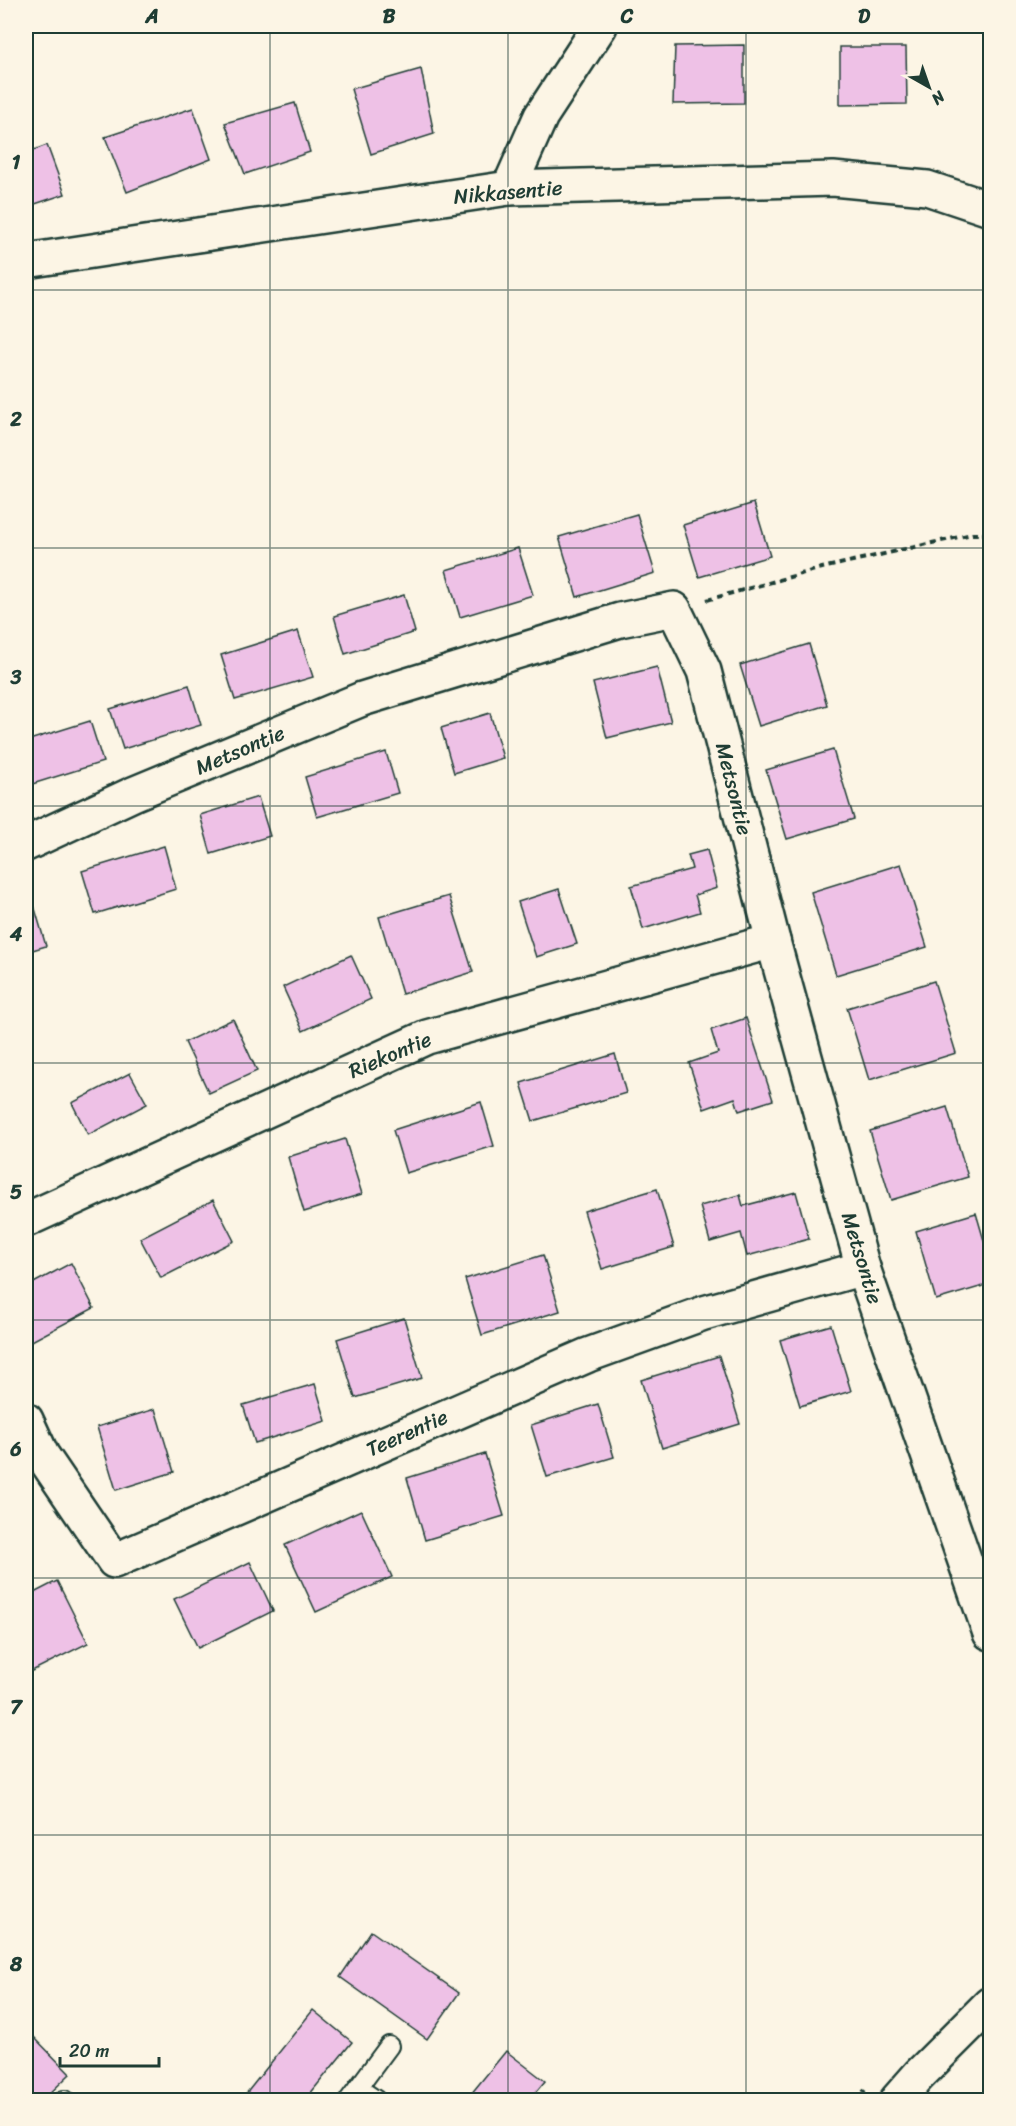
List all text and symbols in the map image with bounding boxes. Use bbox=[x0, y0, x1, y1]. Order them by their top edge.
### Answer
text: A bbox=[144, 0, 159, 34]
text: B bbox=[383, 0, 396, 34]
text: C bbox=[620, 0, 634, 34]
text: D bbox=[858, 0, 871, 34]
north arrow bbox=[899, 57, 959, 117]
text: N bbox=[924, 83, 953, 113]
text: 1 bbox=[12, 145, 21, 180]
street label: Nikkasentie bbox=[452, 168, 564, 216]
text: 2 bbox=[9, 402, 22, 437]
text: 3 bbox=[10, 660, 22, 695]
street label: Metsontie bbox=[189, 714, 291, 786]
street label: Metsontie bbox=[704, 739, 764, 840]
text: 4 bbox=[9, 917, 23, 952]
street label: Riekontie bbox=[342, 1020, 438, 1090]
text: 5 bbox=[10, 1175, 22, 1210]
street label: Metsontie bbox=[830, 1207, 894, 1309]
street label: Teerentie bbox=[360, 1398, 454, 1468]
text: 6 bbox=[9, 1432, 22, 1467]
text: 7 bbox=[10, 1690, 23, 1725]
text: 8 bbox=[9, 1947, 23, 1982]
scale bar bbox=[60, 2030, 159, 2068]
text: 20 m bbox=[69, 2035, 109, 2067]

